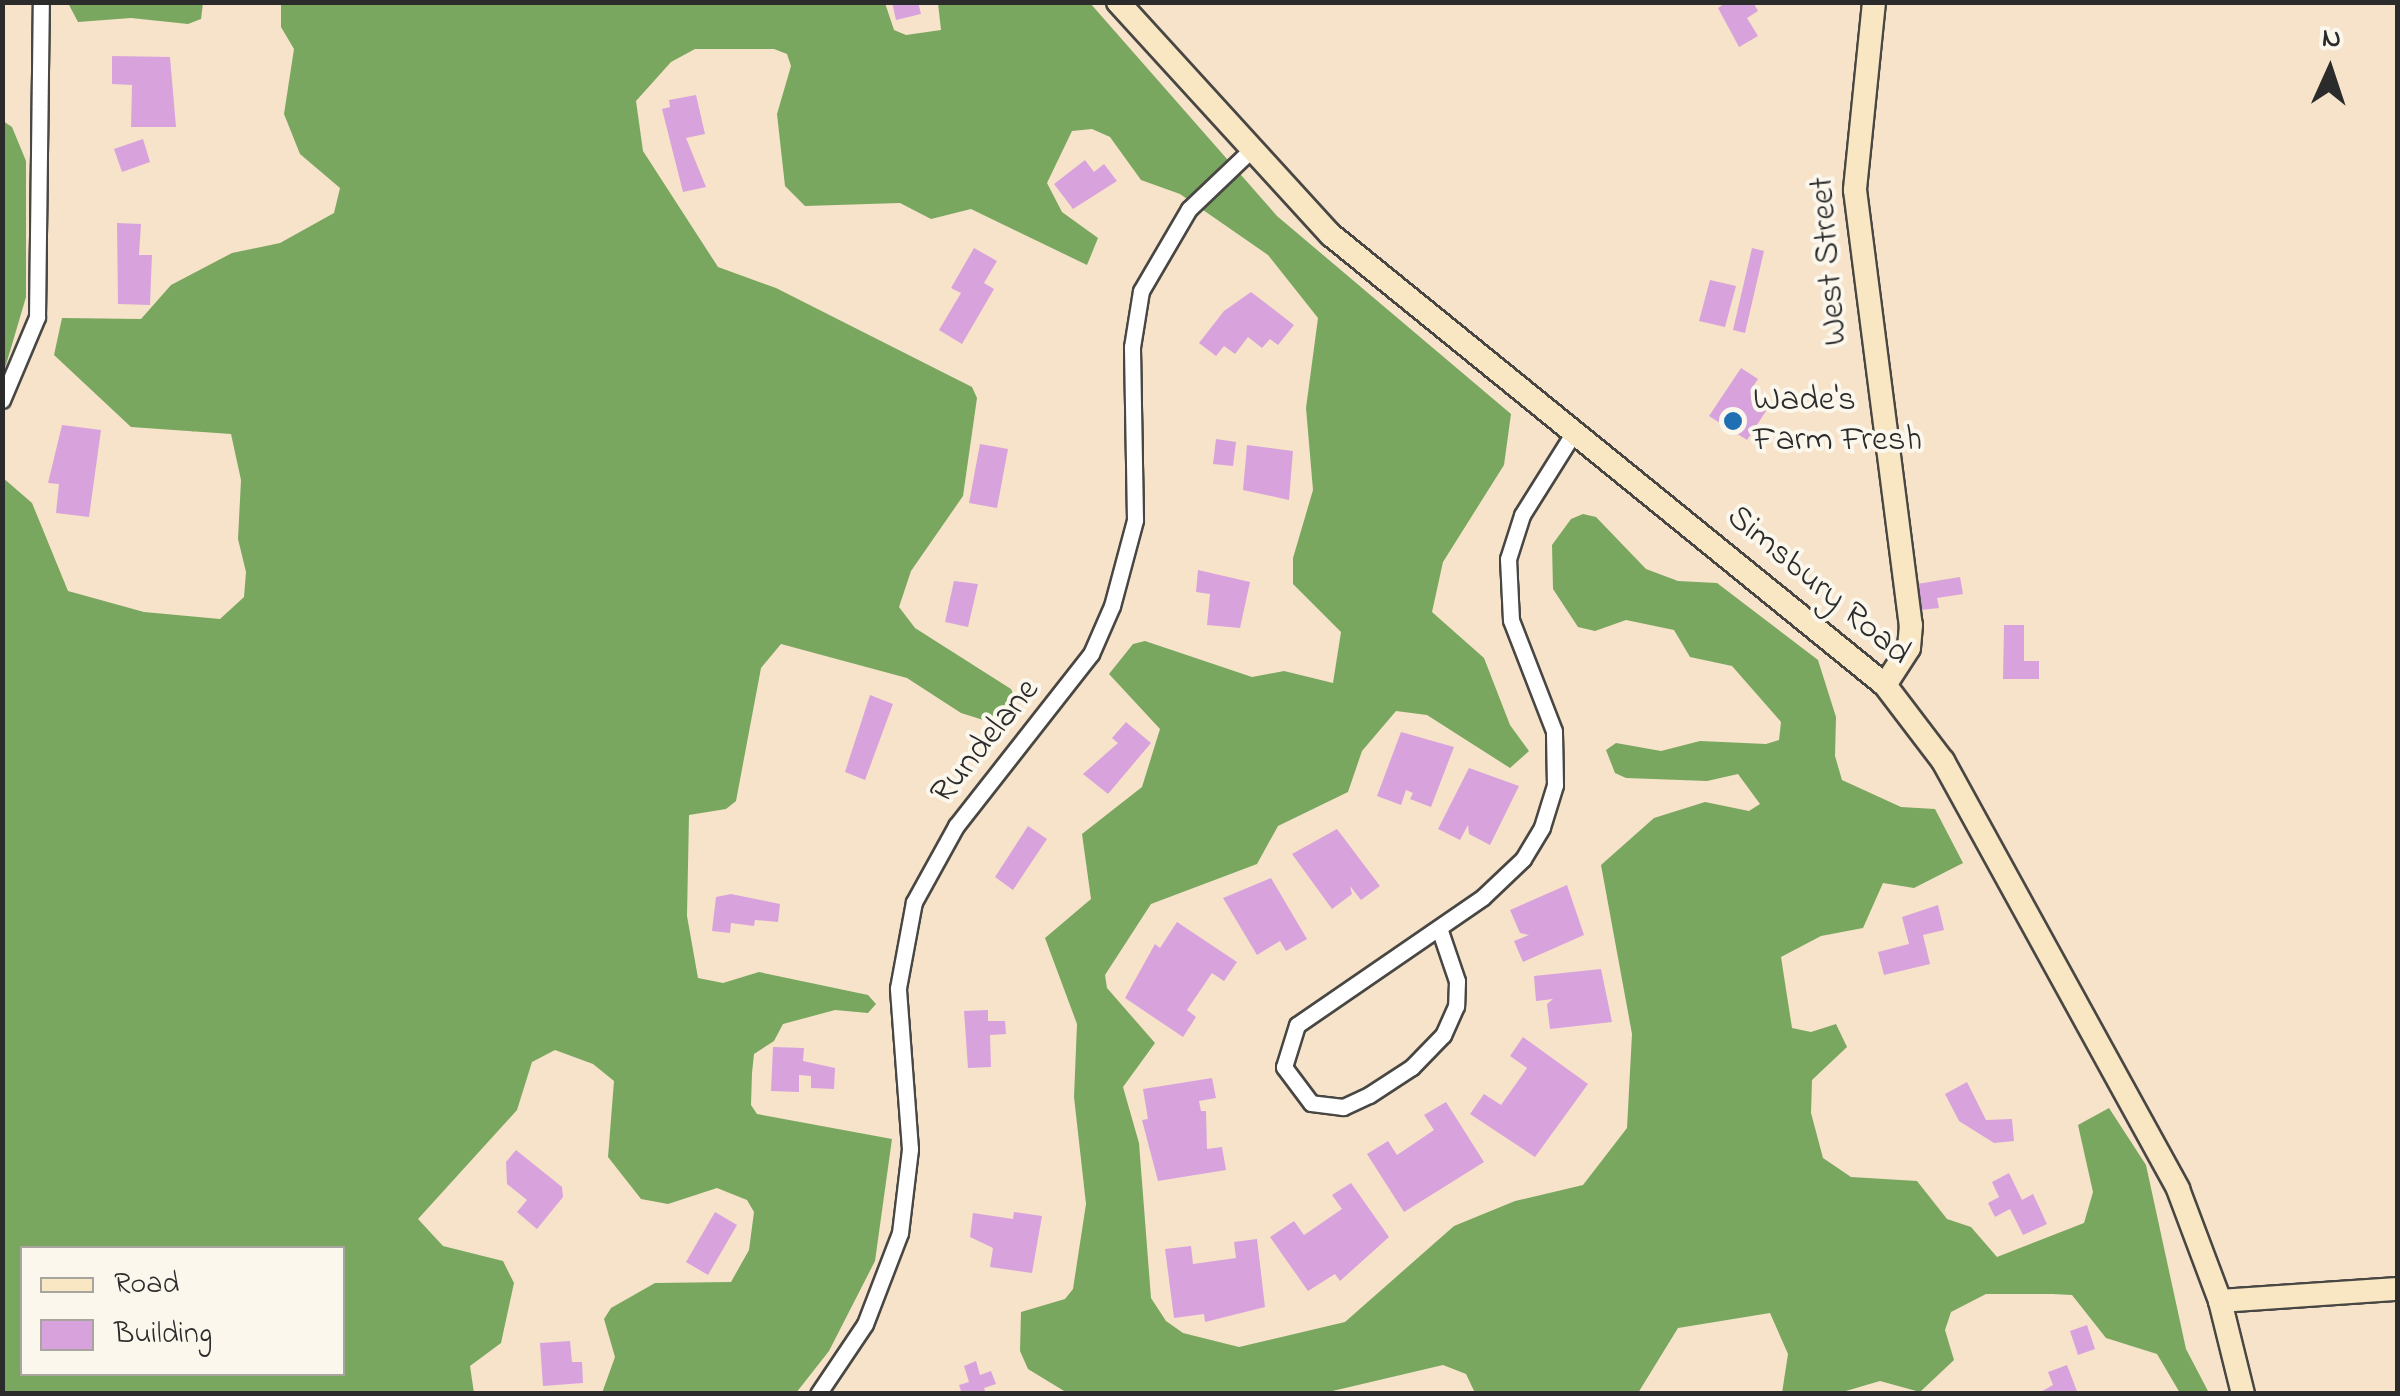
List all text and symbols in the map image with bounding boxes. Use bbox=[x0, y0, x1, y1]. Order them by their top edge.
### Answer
text: N bbox=[2321, 19, 2342, 61]
north arrow bbox=[2280, 20, 2380, 120]
street label: West Street bbox=[1802, 175, 1858, 347]
place label: Wade's Farm Fresh bbox=[1753, 380, 1922, 462]
marker: Wade's Farm Fresh bbox=[1722, 410, 1744, 432]
street label: Simsbury Road bbox=[1717, 497, 1919, 675]
street label: Rundelane bbox=[923, 671, 1049, 813]
legend bbox=[20, 1246, 345, 1376]
text: Road bbox=[114, 1263, 179, 1307]
text: Building bbox=[114, 1313, 212, 1357]

